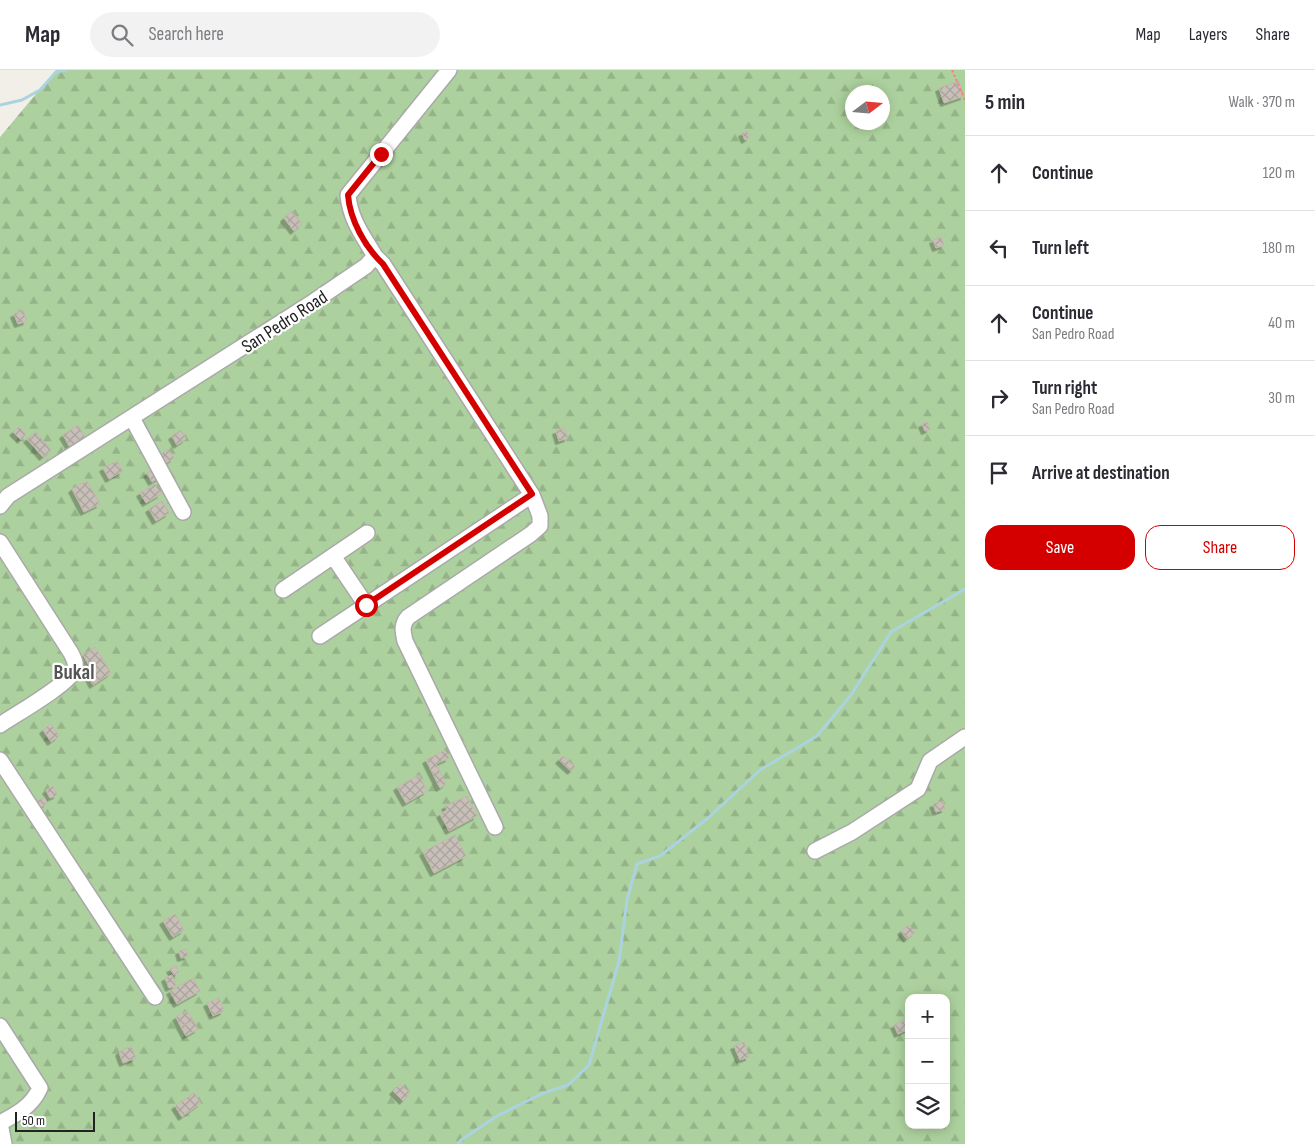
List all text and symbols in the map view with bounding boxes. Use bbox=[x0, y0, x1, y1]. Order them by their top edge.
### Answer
search box bbox=[90, 12, 440, 57]
text: Map bbox=[25, 20, 60, 49]
icon: search bbox=[108, 21, 136, 49]
text: Search here bbox=[148, 23, 224, 46]
text: Map bbox=[1136, 24, 1161, 45]
text: Layers bbox=[1189, 24, 1228, 45]
text: Share bbox=[1256, 24, 1290, 45]
north arrow bbox=[845, 85, 890, 130]
text: 5 min bbox=[985, 90, 1025, 115]
text: Walk · 370 m bbox=[1228, 93, 1295, 112]
route end bbox=[370, 143, 393, 166]
icon: ahead bbox=[985, 159, 1013, 187]
text: Continue bbox=[1032, 162, 1093, 185]
text: 120 m bbox=[1263, 164, 1295, 183]
icon: left bbox=[985, 234, 1013, 262]
text: Turn left bbox=[1032, 237, 1089, 260]
text: 180 m bbox=[1262, 239, 1295, 258]
street label: San Pedro Road bbox=[238, 286, 332, 359]
text: Continue bbox=[1032, 302, 1093, 325]
icon: ahead bbox=[985, 309, 1013, 337]
text: 40 m bbox=[1268, 314, 1295, 333]
text: San Pedro Road bbox=[1032, 325, 1114, 344]
text: Turn right bbox=[1032, 377, 1097, 400]
icon: right bbox=[985, 384, 1013, 412]
text: 30 m bbox=[1268, 389, 1295, 408]
text: San Pedro Road bbox=[1032, 400, 1114, 419]
icon: arrive bbox=[985, 459, 1013, 487]
text: Arrive at destination bbox=[1032, 462, 1170, 485]
button: Save bbox=[985, 525, 1135, 570]
button: Share bbox=[1145, 525, 1295, 570]
route start bbox=[355, 594, 378, 617]
district label: Bukal bbox=[54, 660, 94, 685]
map controls bbox=[905, 994, 950, 1129]
button: + bbox=[905, 994, 950, 1039]
button: − bbox=[905, 1039, 950, 1084]
button: layers bbox=[905, 1084, 950, 1129]
scale bar bbox=[15, 1109, 95, 1132]
text: 50 m bbox=[22, 1112, 45, 1129]

